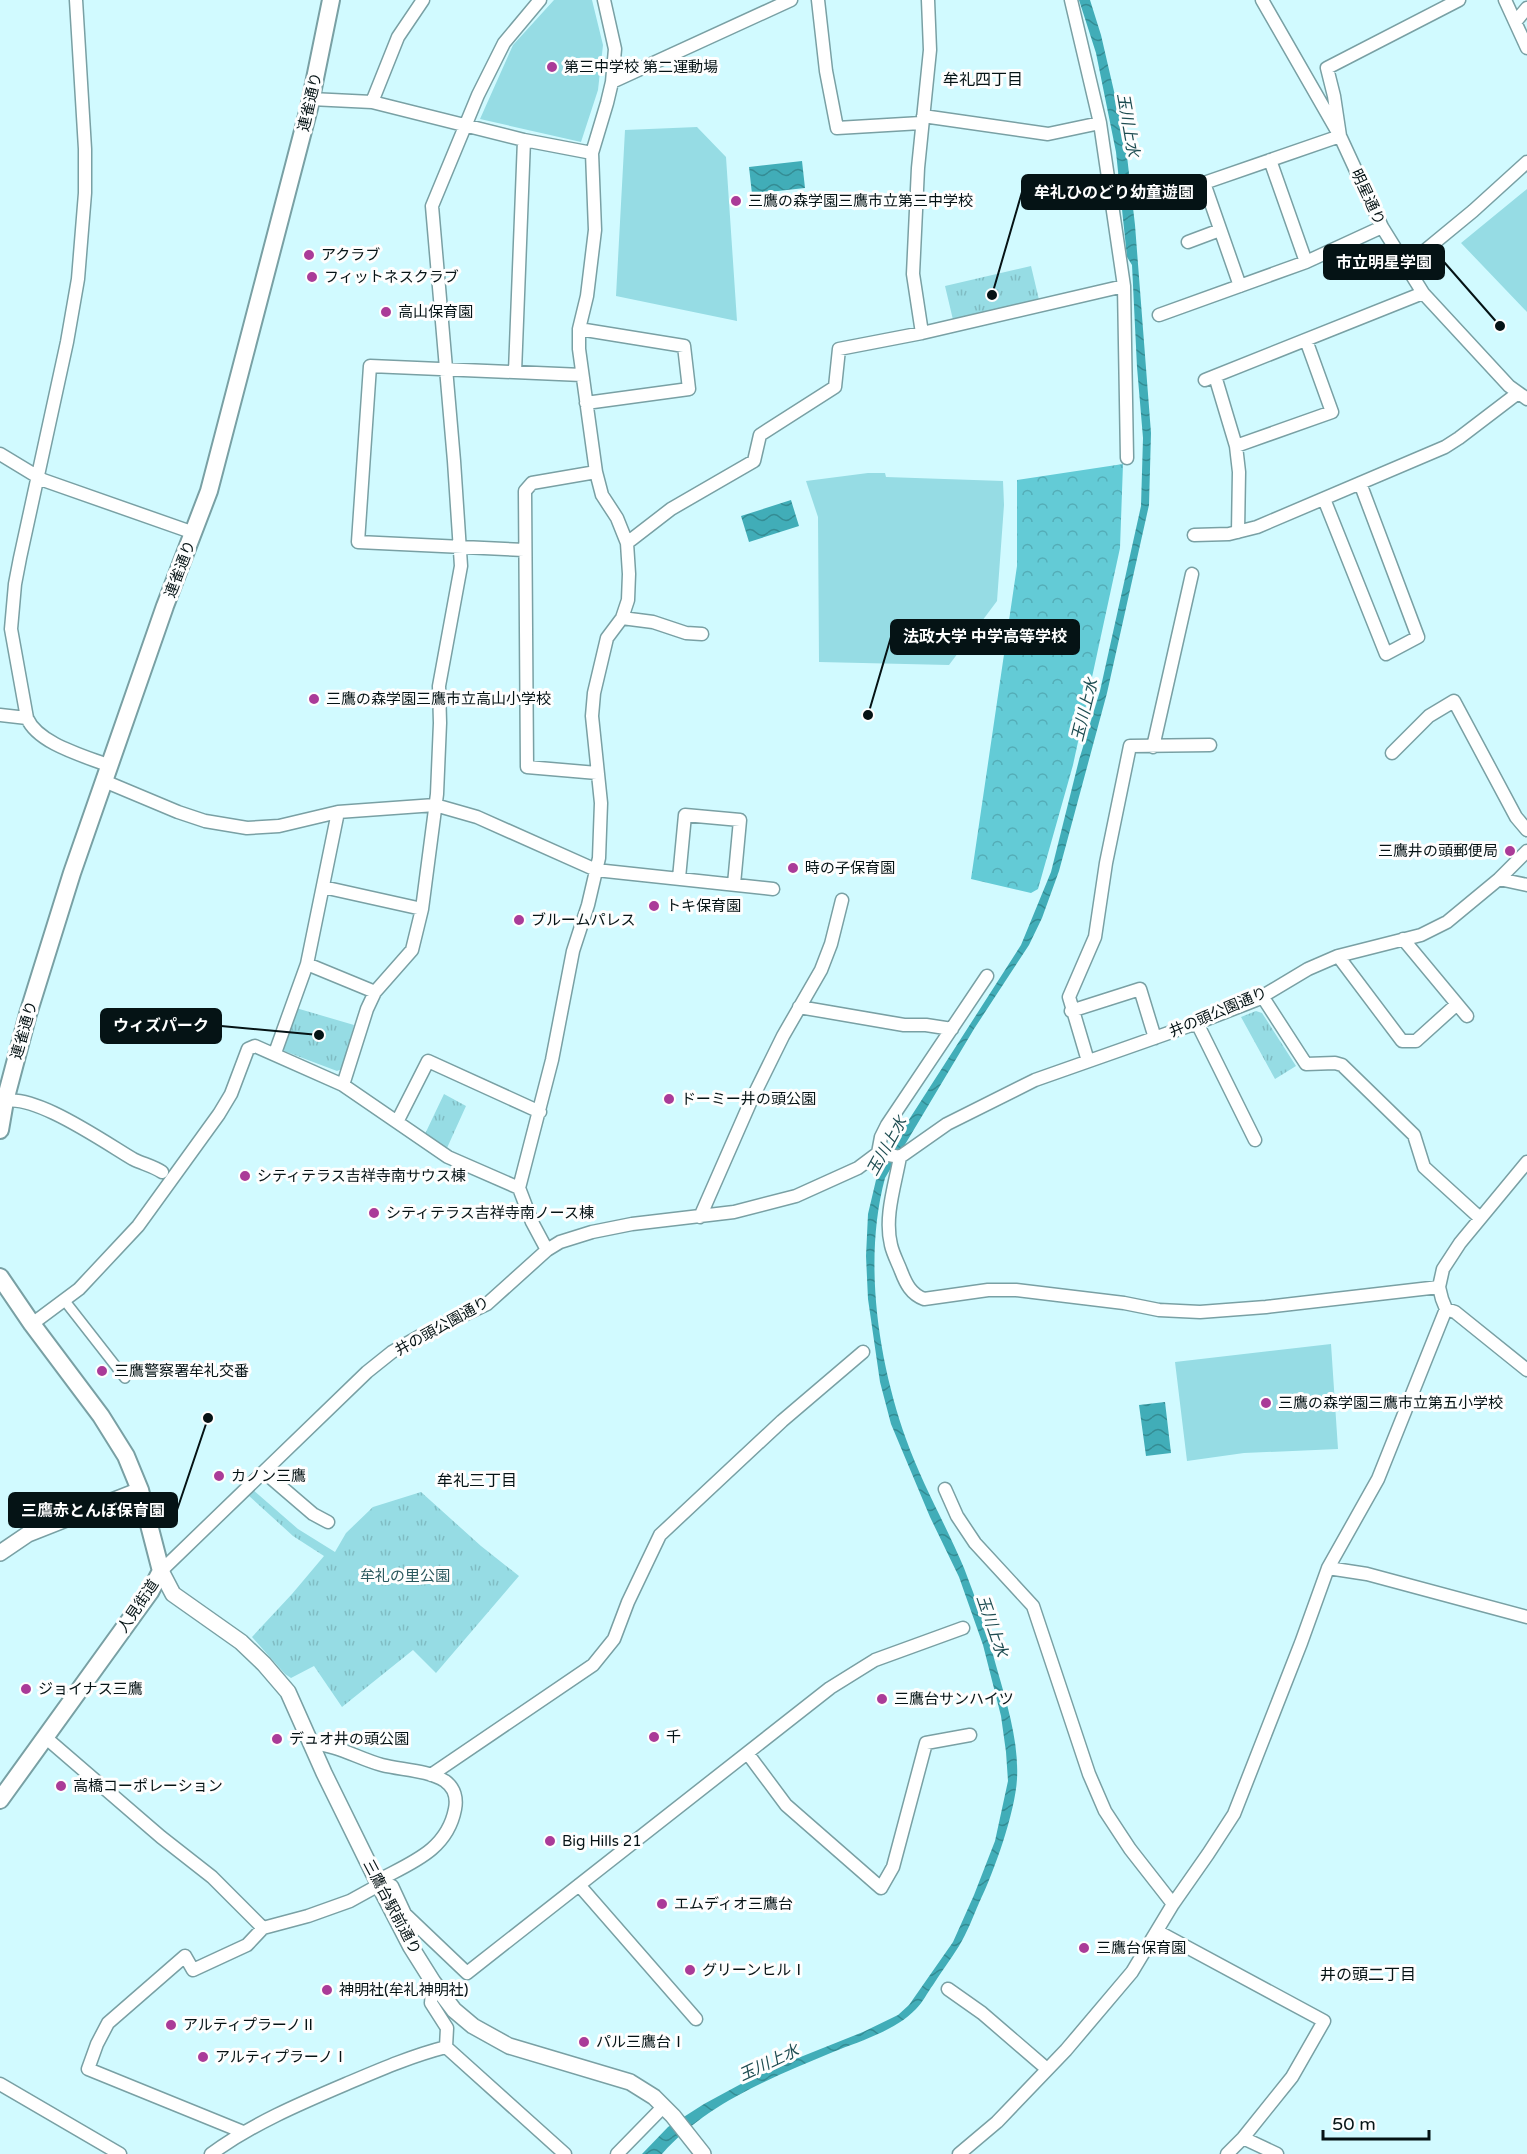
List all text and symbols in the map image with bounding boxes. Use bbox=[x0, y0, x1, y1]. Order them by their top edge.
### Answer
place label: 第三中学校 第二運動場 bbox=[564, 58, 718, 76]
marker: 第三中学校 第二運動場 bbox=[545, 60, 559, 74]
district label: 牟礼四丁目 bbox=[943, 70, 1023, 90]
street label: 連雀通り bbox=[294, 71, 326, 133]
water label: 玉川上水 bbox=[1113, 92, 1144, 160]
street label: 明星通り bbox=[1347, 166, 1389, 228]
callout: 牟礼ひのどり幼童遊園 bbox=[1022, 175, 1206, 209]
text: 牟礼ひのどり幼童遊園 bbox=[1034, 183, 1194, 203]
place label: 三鷹の森学園三鷹市立第三中学校 bbox=[748, 192, 973, 210]
marker: 三鷹の森学園三鷹市立第三中学校 bbox=[729, 194, 743, 208]
callout: 市立明星学園 bbox=[1324, 245, 1444, 279]
place label: アクラブ bbox=[321, 246, 380, 264]
marker: アクラブ bbox=[302, 248, 316, 262]
text: 市立明星学園 bbox=[1336, 253, 1432, 273]
place label: フィットネスクラブ bbox=[324, 268, 459, 286]
marker: フィットネスクラブ bbox=[305, 270, 319, 284]
place label: 高山保育園 bbox=[398, 303, 473, 321]
marker: 高山保育園 bbox=[379, 305, 393, 319]
street label: 連雀通り bbox=[161, 538, 199, 600]
callout: 法政大学 中学高等学校 bbox=[891, 620, 1079, 654]
text: 法政大学 中学高等学校 bbox=[903, 627, 1067, 647]
water label: 玉川上水 bbox=[1068, 675, 1103, 743]
place label: 三鷹の森学園三鷹市立高山小学校 bbox=[326, 690, 551, 708]
marker: 三鷹の森学園三鷹市立高山小学校 bbox=[307, 692, 321, 706]
place label: 三鷹井の頭郵便局 bbox=[1378, 842, 1498, 860]
marker: 三鷹井の頭郵便局 bbox=[1503, 844, 1517, 858]
place label: 時の子保育園 bbox=[805, 859, 895, 877]
marker: 時の子保育園 bbox=[786, 861, 800, 875]
place label: トキ保育園 bbox=[666, 897, 741, 915]
marker: トキ保育園 bbox=[647, 899, 661, 913]
place label: ブルームパレス bbox=[531, 911, 636, 929]
marker: ブルームパレス bbox=[512, 913, 526, 927]
street label: 井の頭公園通り bbox=[1166, 983, 1270, 1041]
street label: 連雀通り bbox=[7, 999, 41, 1061]
callout: ウィズパーク bbox=[101, 1009, 221, 1043]
text: ウィズパーク bbox=[113, 1016, 209, 1036]
place label: ドーミー井の頭公園 bbox=[681, 1090, 816, 1108]
marker: ドーミー井の頭公園 bbox=[662, 1092, 676, 1106]
water label: 玉川上水 bbox=[863, 1111, 912, 1179]
place label: シティテラス吉祥寺南サウス棟 bbox=[257, 1167, 466, 1185]
marker: シティテラス吉祥寺南サウス棟 bbox=[238, 1169, 252, 1183]
place label: シティテラス吉祥寺南ノース棟 bbox=[386, 1204, 594, 1222]
marker: シティテラス吉祥寺南ノース棟 bbox=[367, 1206, 381, 1220]
street label: 井の頭公園通り bbox=[392, 1293, 492, 1359]
place label: 三鷹警察署牟礼交番 bbox=[114, 1362, 249, 1380]
marker: 三鷹警察署牟礼交番 bbox=[95, 1364, 109, 1378]
place label: 三鷹の森学園三鷹市立第五小学校 bbox=[1278, 1394, 1503, 1412]
marker: 三鷹の森学園三鷹市立第五小学校 bbox=[1259, 1396, 1273, 1410]
place label: カノン三鷹 bbox=[231, 1467, 306, 1485]
marker: カノン三鷹 bbox=[212, 1469, 226, 1483]
district label: 牟礼三丁目 bbox=[437, 1471, 517, 1491]
callout: 三鷹赤とんぼ保育園 bbox=[9, 1493, 177, 1527]
text: 三鷹赤とんぼ保育園 bbox=[21, 1501, 165, 1521]
park label: 牟礼の里公園 bbox=[360, 1567, 450, 1585]
street label: 人見街道 bbox=[114, 1576, 162, 1636]
water label: 玉川上水 bbox=[972, 1592, 1013, 1661]
place label: ジョイナス三鷹 bbox=[38, 1680, 143, 1698]
marker: ジョイナス三鷹 bbox=[19, 1682, 33, 1696]
place label: 三鷹台サンハイツ bbox=[894, 1690, 1014, 1708]
marker: 三鷹台サンハイツ bbox=[875, 1692, 889, 1706]
place label: 千 bbox=[666, 1728, 681, 1746]
place label: デュオ井の頭公園 bbox=[289, 1730, 409, 1748]
marker: 千 bbox=[647, 1730, 661, 1744]
marker: デュオ井の頭公園 bbox=[270, 1732, 284, 1746]
place label: 高橋コーポレーション bbox=[73, 1777, 223, 1795]
marker: 高橋コーポレーション bbox=[54, 1779, 68, 1793]
place label: Big Hills 21 bbox=[562, 1832, 642, 1850]
marker: Big Hills 21 bbox=[543, 1834, 557, 1848]
street label: 三鷹台駅前通り bbox=[359, 1856, 425, 1958]
place label: エムディオ三鷹台 bbox=[674, 1895, 793, 1913]
marker: エムディオ三鷹台 bbox=[655, 1897, 669, 1911]
place label: 三鷹台保育園 bbox=[1096, 1939, 1186, 1957]
marker: 三鷹台保育園 bbox=[1077, 1941, 1091, 1955]
place label: グリーンヒルⅠ bbox=[702, 1961, 806, 1979]
marker: グリーンヒルⅠ bbox=[683, 1963, 697, 1977]
district label: 井の頭二丁目 bbox=[1320, 1965, 1416, 1985]
place label: 神明社(牟礼神明社) bbox=[339, 1981, 468, 1999]
marker: 神明社(牟礼神明社) bbox=[320, 1983, 334, 1997]
place label: アルティプラーノⅡ bbox=[183, 2016, 316, 2034]
marker: アルティプラーノⅡ bbox=[164, 2018, 178, 2032]
place label: パル三鷹台Ⅰ bbox=[596, 2033, 686, 2051]
marker: パル三鷹台Ⅰ bbox=[577, 2035, 591, 2049]
water label: 玉川上水 bbox=[736, 2040, 804, 2086]
place label: アルティプラーノⅠ bbox=[215, 2048, 348, 2066]
marker: アルティプラーノⅠ bbox=[196, 2050, 210, 2064]
scale bar bbox=[1323, 2103, 1430, 2141]
text: 50 m bbox=[1332, 2113, 1376, 2135]

